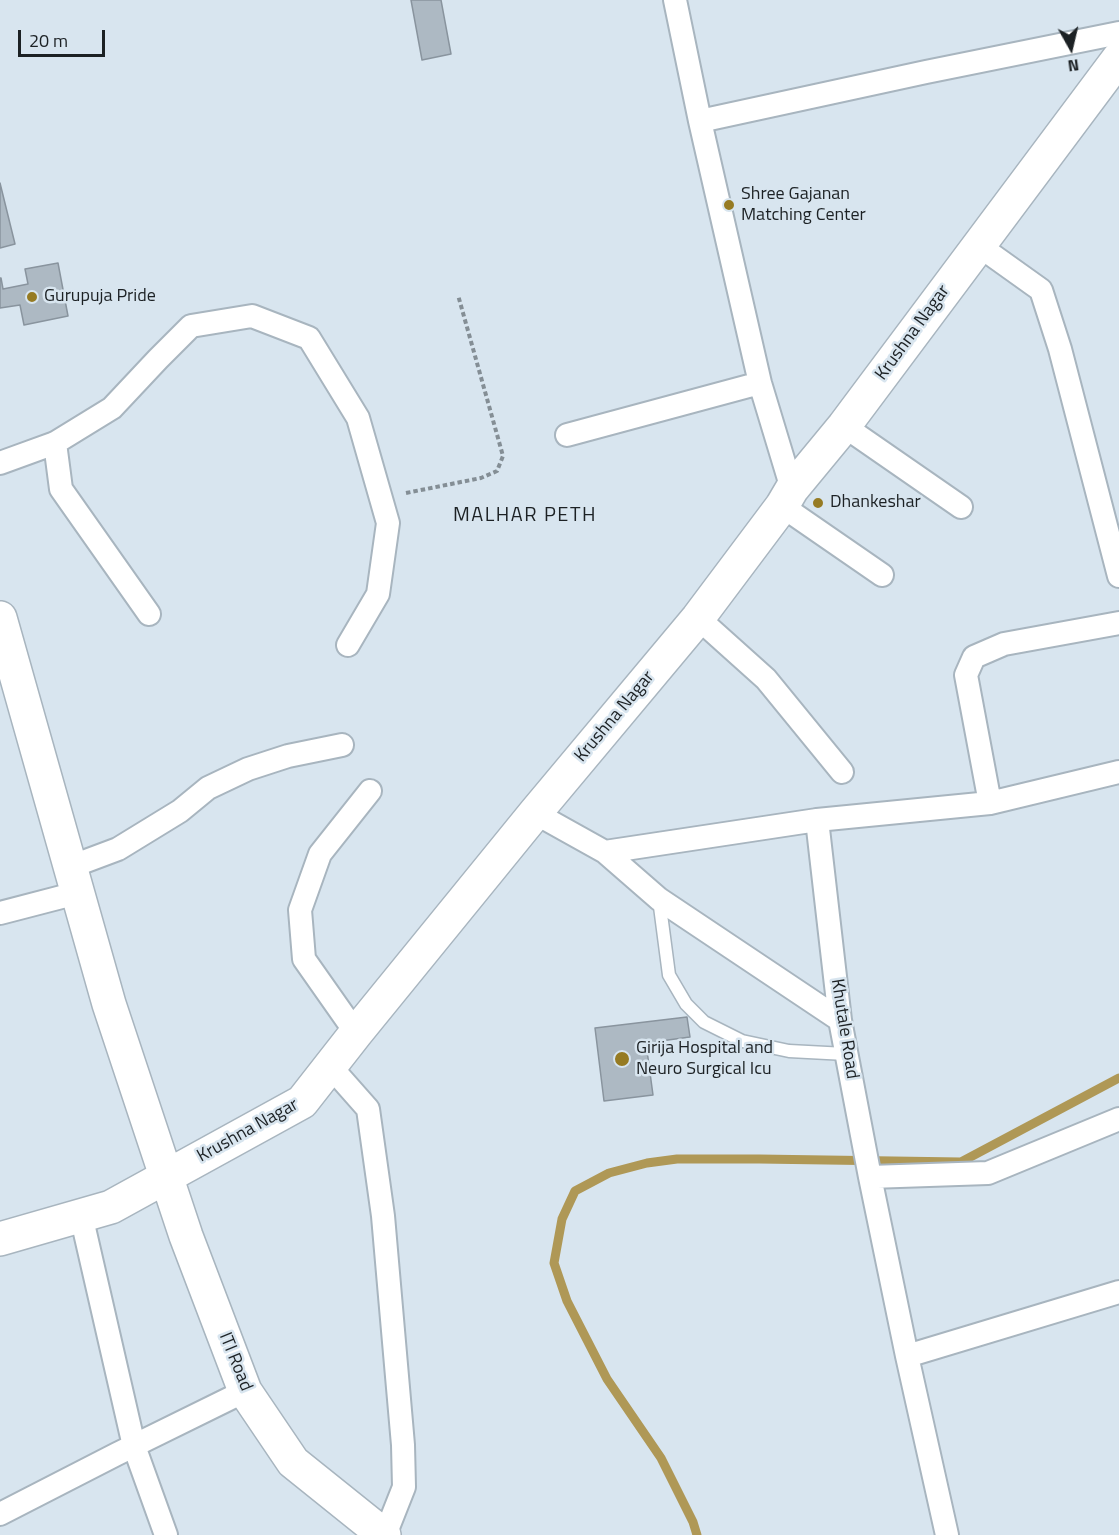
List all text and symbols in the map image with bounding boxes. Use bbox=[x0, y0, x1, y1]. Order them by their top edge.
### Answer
scale bar bbox=[21, 18, 108, 56]
north arrow bbox=[1041, 18, 1101, 78]
text: 20 m bbox=[29, 27, 68, 54]
text: N bbox=[1066, 53, 1081, 78]
place label: Shree Gajanan Matching Center bbox=[741, 184, 866, 226]
marker: Shree Gajanan Matching Center bbox=[722, 198, 736, 212]
street label: Krushna Nagar bbox=[871, 281, 955, 385]
place label: Gurupuja Pride bbox=[44, 286, 156, 308]
marker: Gurupuja Pride bbox=[25, 290, 39, 304]
place label: Dhankeshar bbox=[830, 492, 921, 514]
marker: Dhankeshar bbox=[811, 496, 825, 510]
district label: MALHAR PETH bbox=[453, 504, 597, 528]
street label: Krushna Nagar bbox=[571, 667, 659, 767]
street label: Khutale Road bbox=[825, 977, 863, 1081]
place label: Girija Hospital and Neuro Surgical Icu bbox=[636, 1038, 773, 1080]
marker: Girija Hospital and Neuro Surgical Icu bbox=[613, 1050, 631, 1068]
street label: Krushna Nagar bbox=[194, 1094, 302, 1168]
street label: ITI Road bbox=[214, 1330, 256, 1394]

